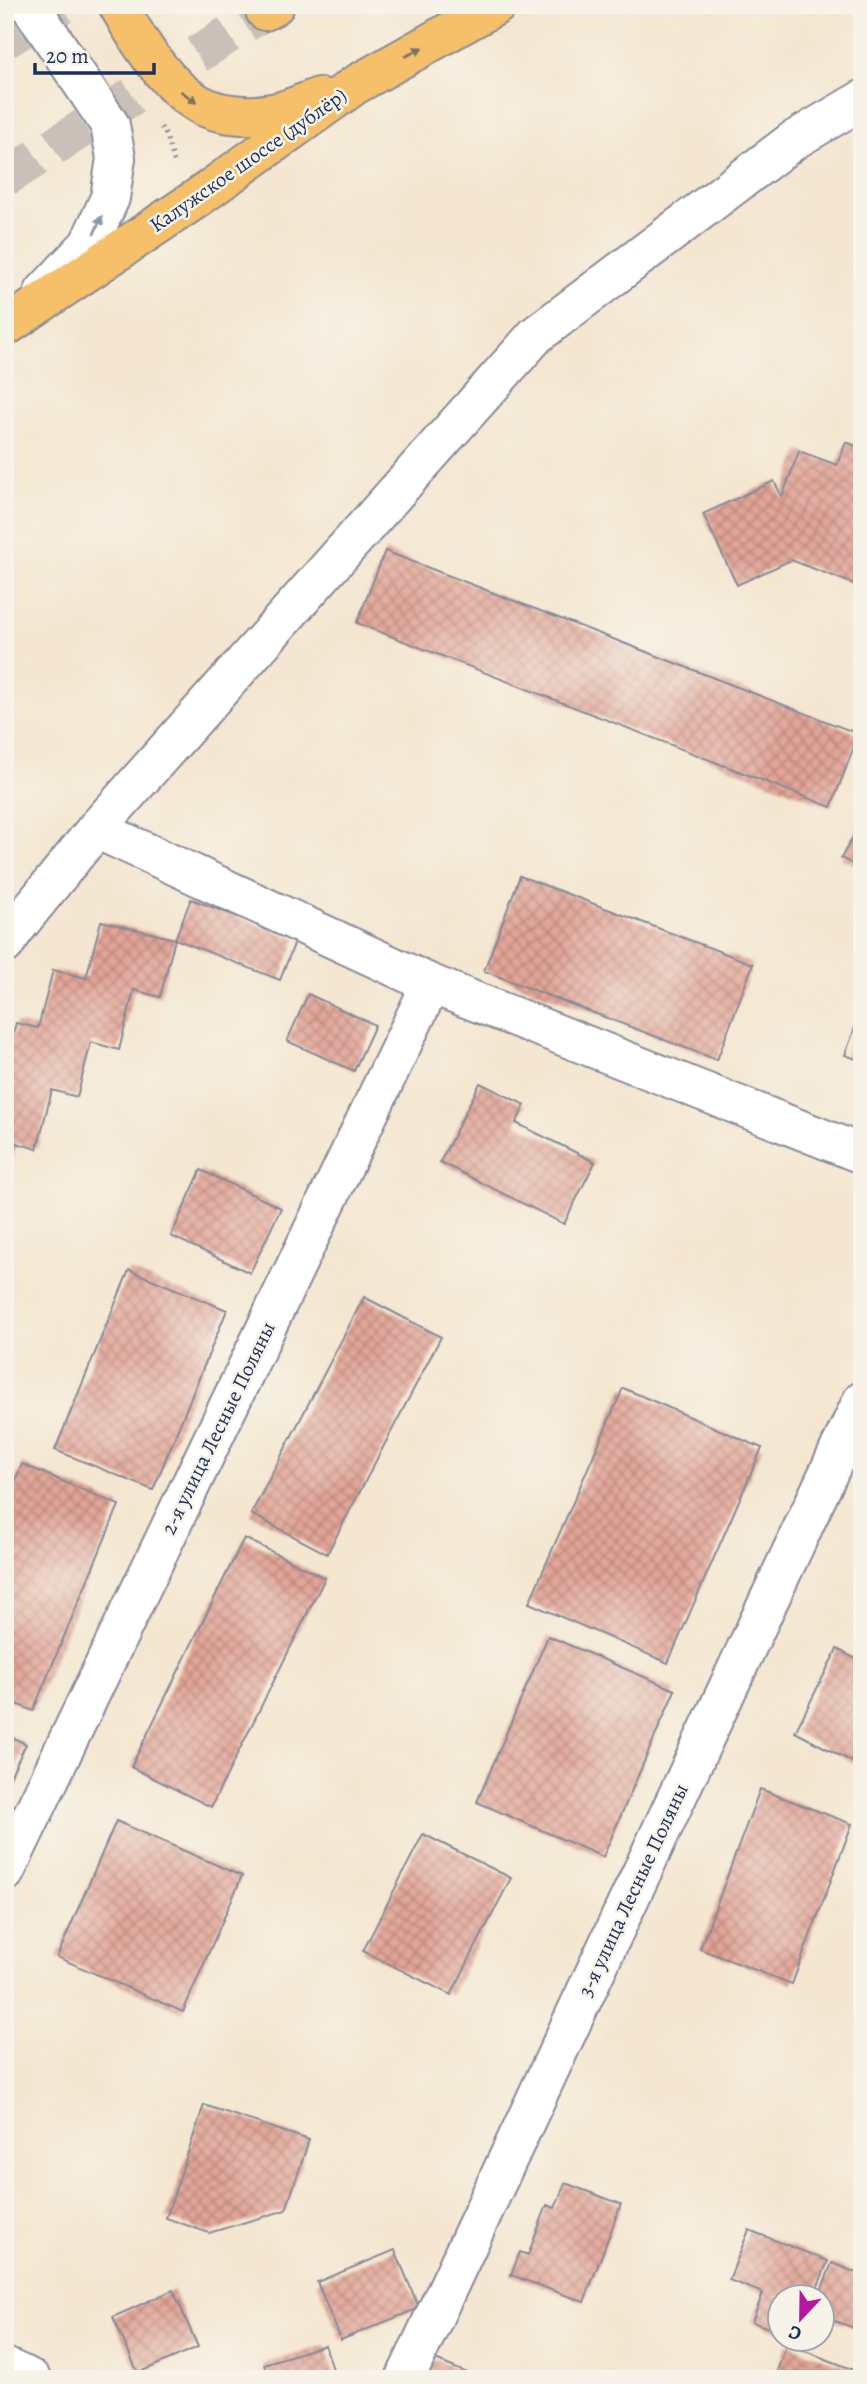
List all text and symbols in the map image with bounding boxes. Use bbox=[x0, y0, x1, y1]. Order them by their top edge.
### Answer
scale bar bbox=[35, 32, 154, 76]
text: 20 m bbox=[46, 42, 89, 70]
one-way arrow bbox=[404, 46, 424, 58]
street label: Калужское шоссе (дублёр) bbox=[144, 81, 352, 239]
one-way arrow bbox=[180, 90, 199, 104]
one-way arrow bbox=[92, 215, 104, 235]
street label: 2-я улица Лесные Поляны bbox=[154, 1317, 282, 1539]
street label: 3-я улица Лесные Поляны bbox=[571, 1779, 695, 2001]
north arrow bbox=[766, 2282, 836, 2352]
text: С bbox=[785, 2319, 805, 2347]

